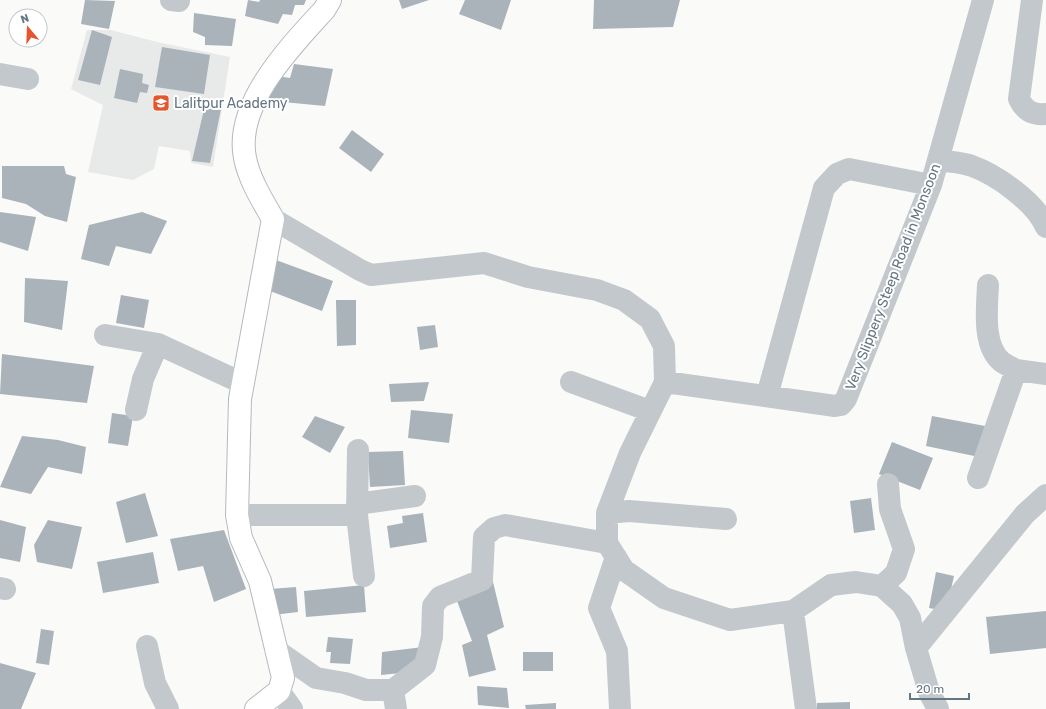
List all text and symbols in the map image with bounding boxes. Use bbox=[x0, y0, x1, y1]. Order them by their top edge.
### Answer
north arrow bbox=[8, 8, 48, 48]
text: N bbox=[19, 12, 31, 26]
school or university icon: Lalitpur Academy bbox=[151, 93, 171, 113]
place label: Lalitpur Academy bbox=[174, 95, 288, 112]
street label: Very Slippery Steep Road in Monsoon bbox=[842, 161, 944, 393]
scale bar bbox=[910, 675, 969, 701]
text: 20 m bbox=[916, 682, 944, 696]

